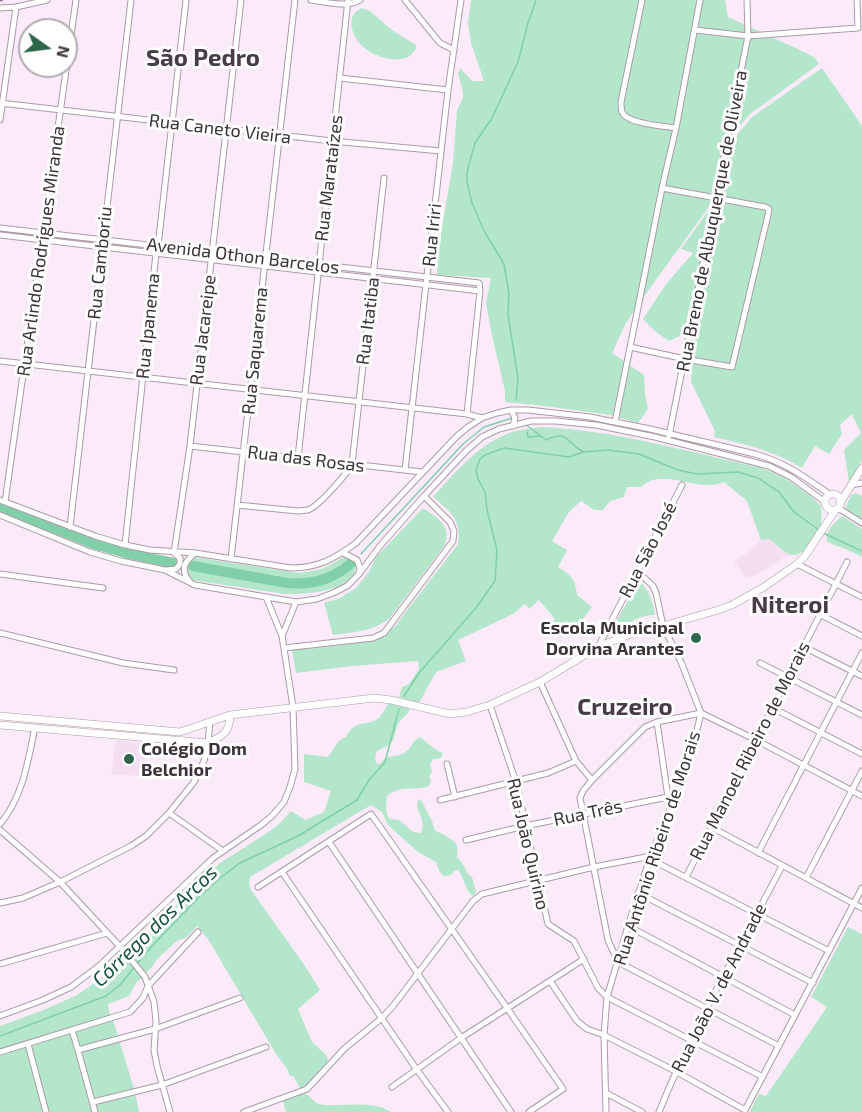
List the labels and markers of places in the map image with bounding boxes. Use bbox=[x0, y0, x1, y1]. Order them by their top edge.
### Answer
place label: Escola Municipal Dorvina Arantes bbox=[540, 617, 684, 660]
marker: Escola Municipal Dorvina Arantes bbox=[689, 631, 703, 645]
place label: Colégio Dom Belchior bbox=[141, 738, 247, 780]
marker: Colégio Dom Belchior bbox=[122, 752, 136, 766]

